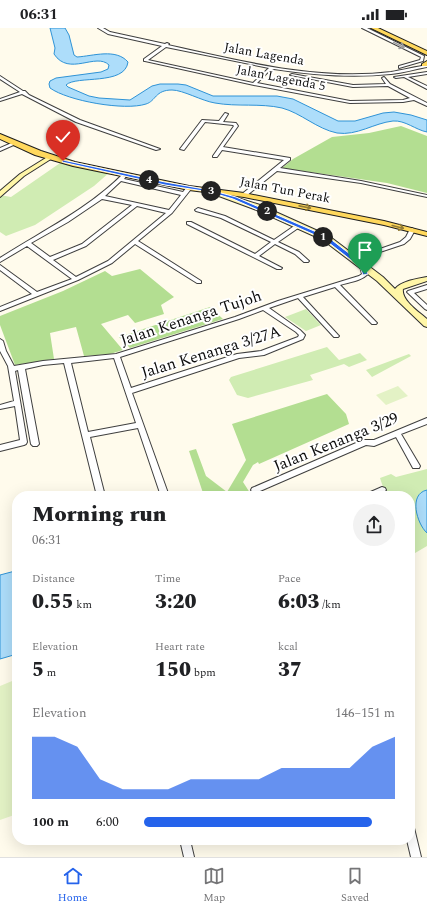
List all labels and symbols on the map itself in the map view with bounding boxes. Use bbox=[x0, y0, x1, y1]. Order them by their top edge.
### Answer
street label: Jalan Lagenda bbox=[222, 37, 306, 71]
one-way arrow bbox=[393, 42, 405, 49]
street label: Jalan Lagenda 5 bbox=[235, 60, 327, 96]
pin bbox=[46, 120, 80, 161]
pin: 4 bbox=[139, 170, 159, 190]
street label: Jalan Tun Perak bbox=[238, 171, 332, 209]
pin: 3 bbox=[201, 181, 221, 201]
pin: 2 bbox=[257, 201, 277, 221]
one-way arrow bbox=[298, 204, 311, 212]
one-way arrow bbox=[391, 223, 404, 231]
pin: 1 bbox=[313, 227, 333, 247]
pin bbox=[348, 233, 382, 274]
street label: Jalan Kenanga Tujoh bbox=[117, 284, 265, 352]
street label: Jalan Kenanga 3/27A bbox=[138, 319, 284, 385]
street label: Jalan Kenanga 3/29 bbox=[270, 406, 402, 478]

